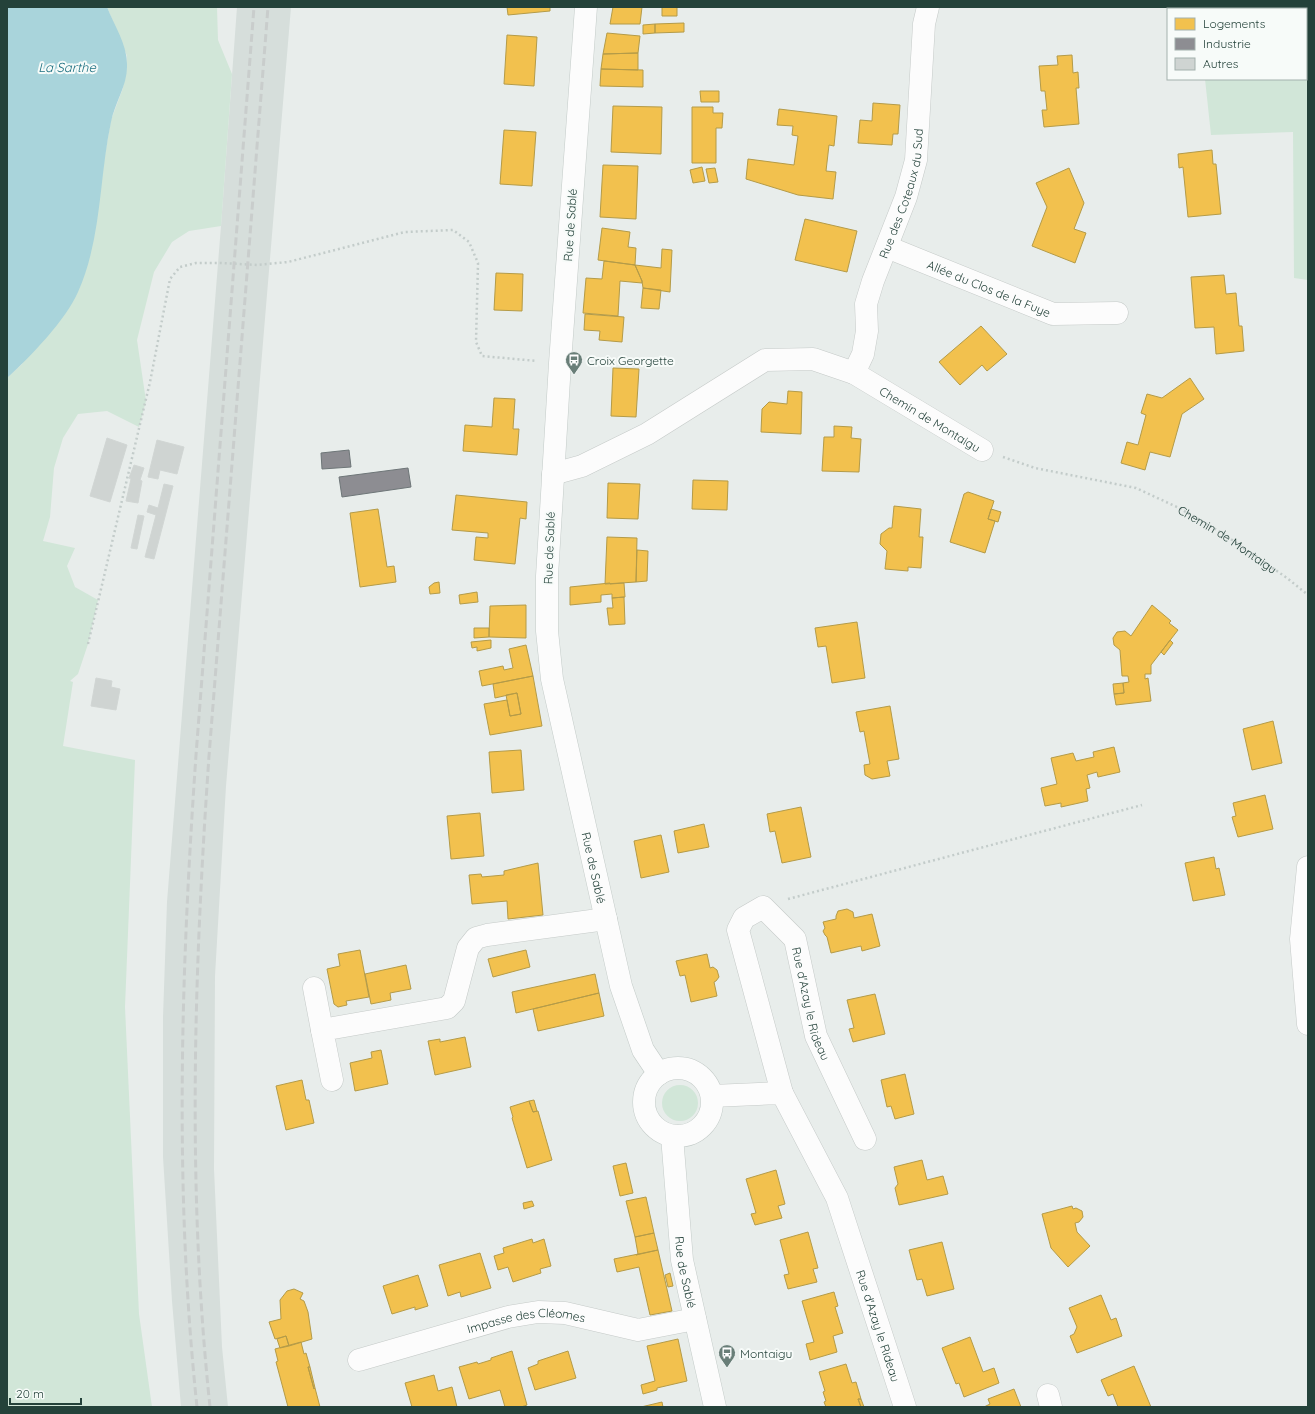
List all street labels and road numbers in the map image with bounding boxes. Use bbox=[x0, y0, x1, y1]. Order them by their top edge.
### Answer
street label: Rue des Coteaux du Sud bbox=[875, 128, 925, 261]
street label: Rue de Sablé bbox=[560, 188, 580, 262]
street label: Allée du Clos de la Fuye bbox=[925, 257, 1053, 320]
street label: Chemin de Montaigu bbox=[877, 383, 983, 455]
street label: Chemin de Montaigu bbox=[1176, 502, 1280, 576]
street label: Rue de Sablé bbox=[540, 511, 558, 585]
street label: Rue de Sablé bbox=[579, 830, 610, 905]
street label: Rue d'Azay le Rideau bbox=[789, 945, 834, 1062]
street label: Rue de Sablé bbox=[673, 1236, 700, 1310]
street label: Rue d'Azay le Rideau bbox=[853, 1268, 904, 1384]
street label: Impasse des Cléomes bbox=[465, 1305, 587, 1336]

